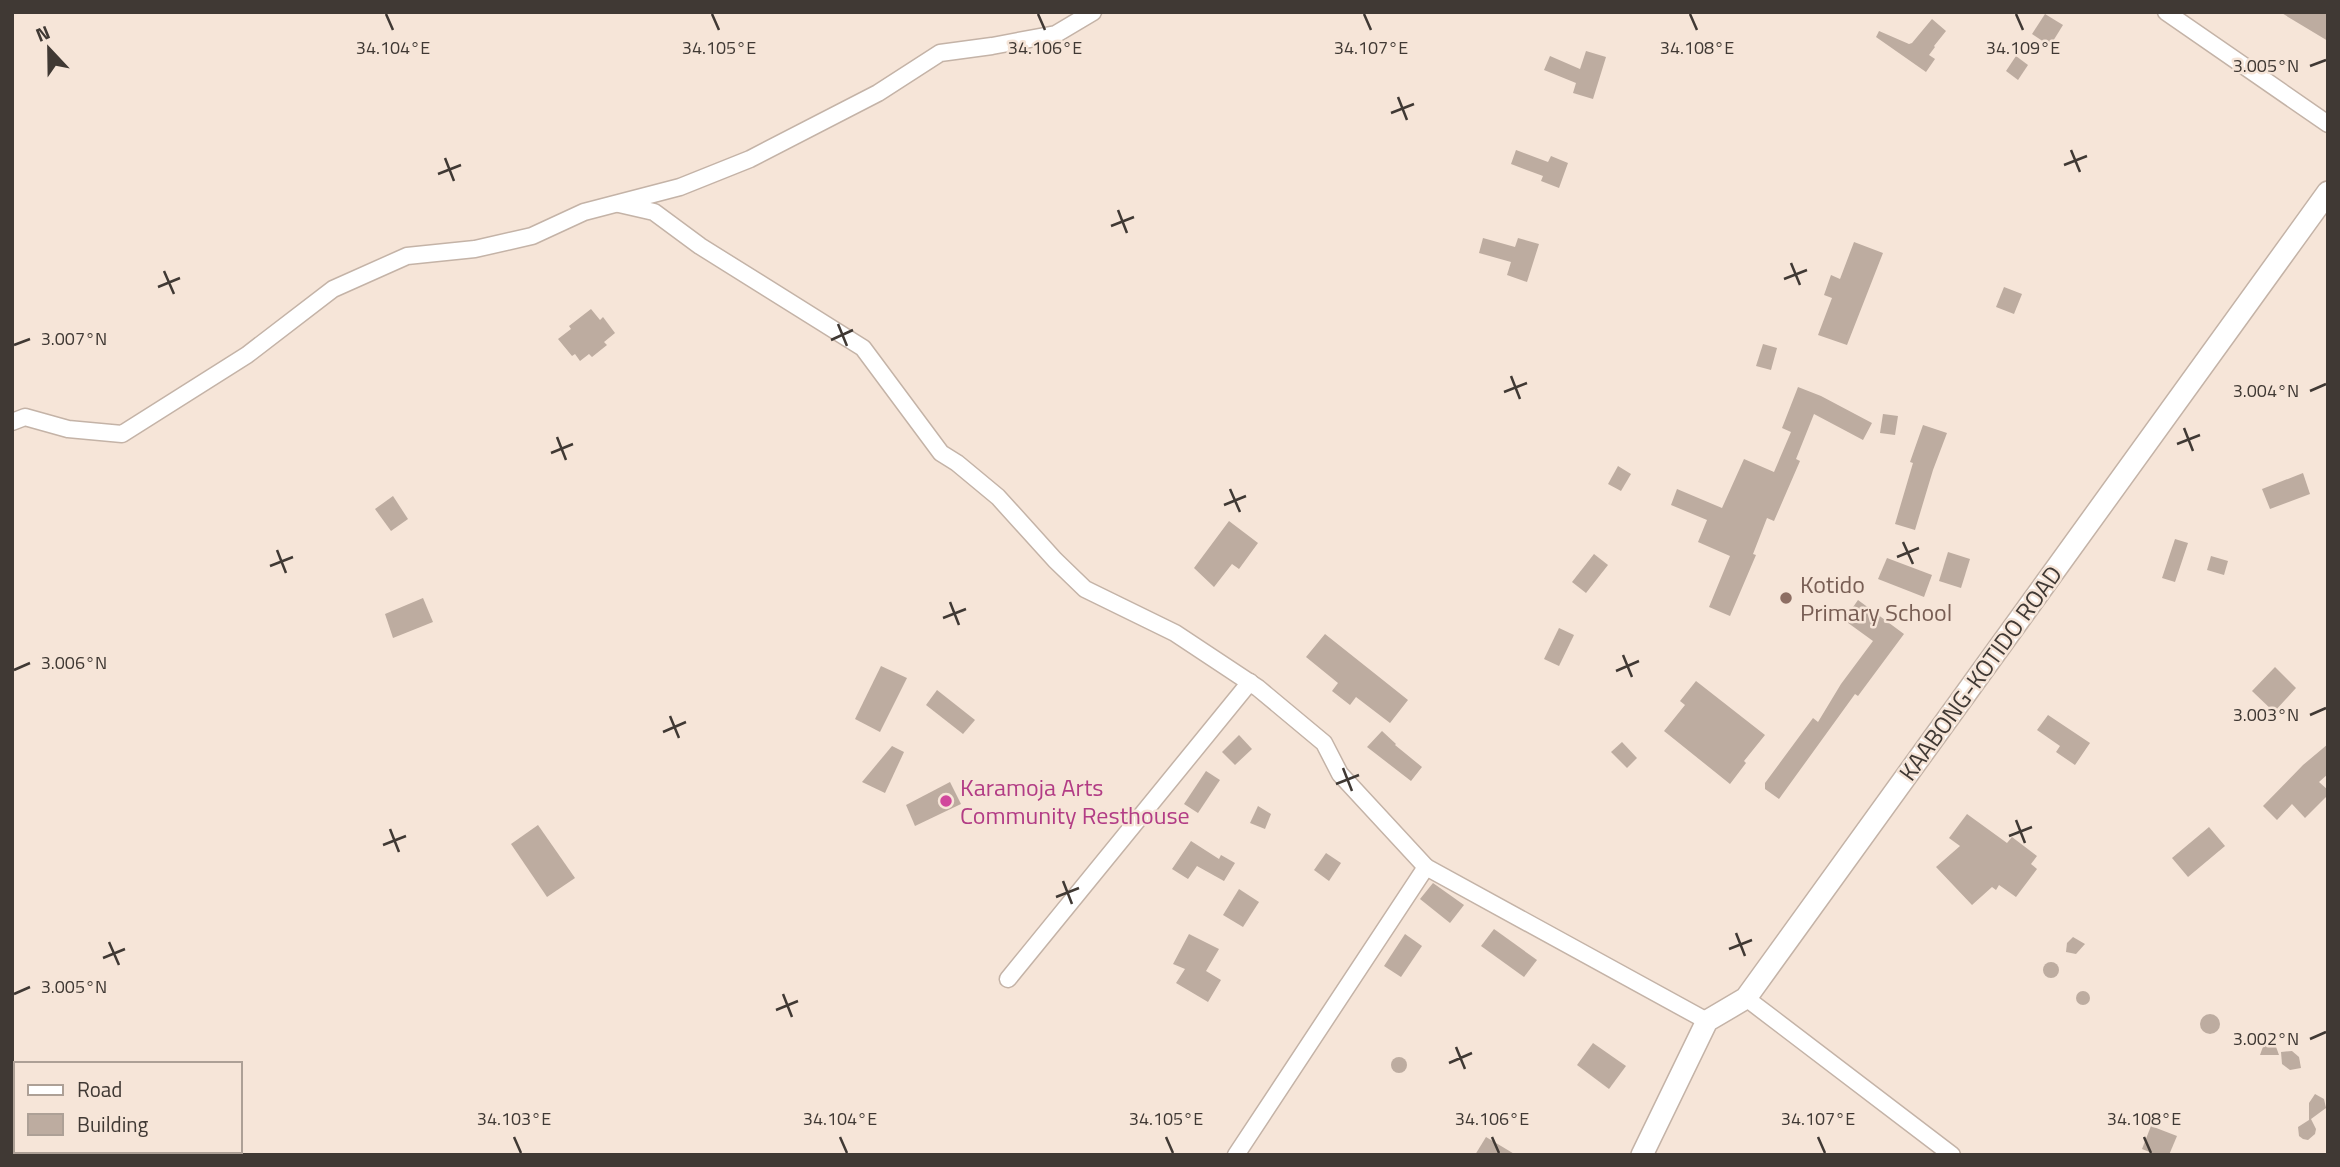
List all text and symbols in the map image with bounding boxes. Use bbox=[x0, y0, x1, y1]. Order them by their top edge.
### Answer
north arrow bbox=[14, 14, 84, 84]
text: N bbox=[31, 17, 54, 49]
text: 34.104°E bbox=[356, 34, 430, 61]
text: 34.105°E bbox=[682, 34, 756, 61]
text: 34.106°E bbox=[1008, 34, 1082, 61]
text: 34.107°E bbox=[1334, 34, 1408, 61]
text: 34.108°E bbox=[1660, 34, 1734, 61]
text: 34.109°E bbox=[1986, 34, 2060, 61]
text: 3.005°N bbox=[2233, 52, 2299, 79]
text: 3.007°N bbox=[41, 325, 107, 352]
text: 3.004°N bbox=[2233, 377, 2299, 404]
street label: KAABONG-KOTIDO ROAD bbox=[1890, 558, 2070, 788]
place label: Kotido Primary School bbox=[1800, 566, 1952, 630]
marker: Kotido Primary School bbox=[1778, 590, 1794, 606]
text: 3.006°N bbox=[41, 649, 107, 676]
text: 3.003°N bbox=[2233, 701, 2299, 728]
place label: Karamoja Arts Community Resthouse bbox=[960, 769, 1190, 833]
marker: Karamoja Arts Community Resthouse bbox=[938, 793, 954, 809]
text: 3.005°N bbox=[41, 973, 107, 1000]
text: 3.002°N bbox=[2233, 1025, 2299, 1052]
legend bbox=[14, 1062, 242, 1153]
text: Road bbox=[77, 1073, 122, 1105]
text: 34.103°E bbox=[477, 1105, 551, 1132]
text: 34.104°E bbox=[803, 1105, 877, 1132]
text: 34.105°E bbox=[1129, 1105, 1203, 1132]
text: 34.106°E bbox=[1455, 1105, 1529, 1132]
text: 34.107°E bbox=[1781, 1105, 1855, 1132]
text: 34.108°E bbox=[2107, 1105, 2181, 1132]
text: Building bbox=[77, 1108, 149, 1140]

